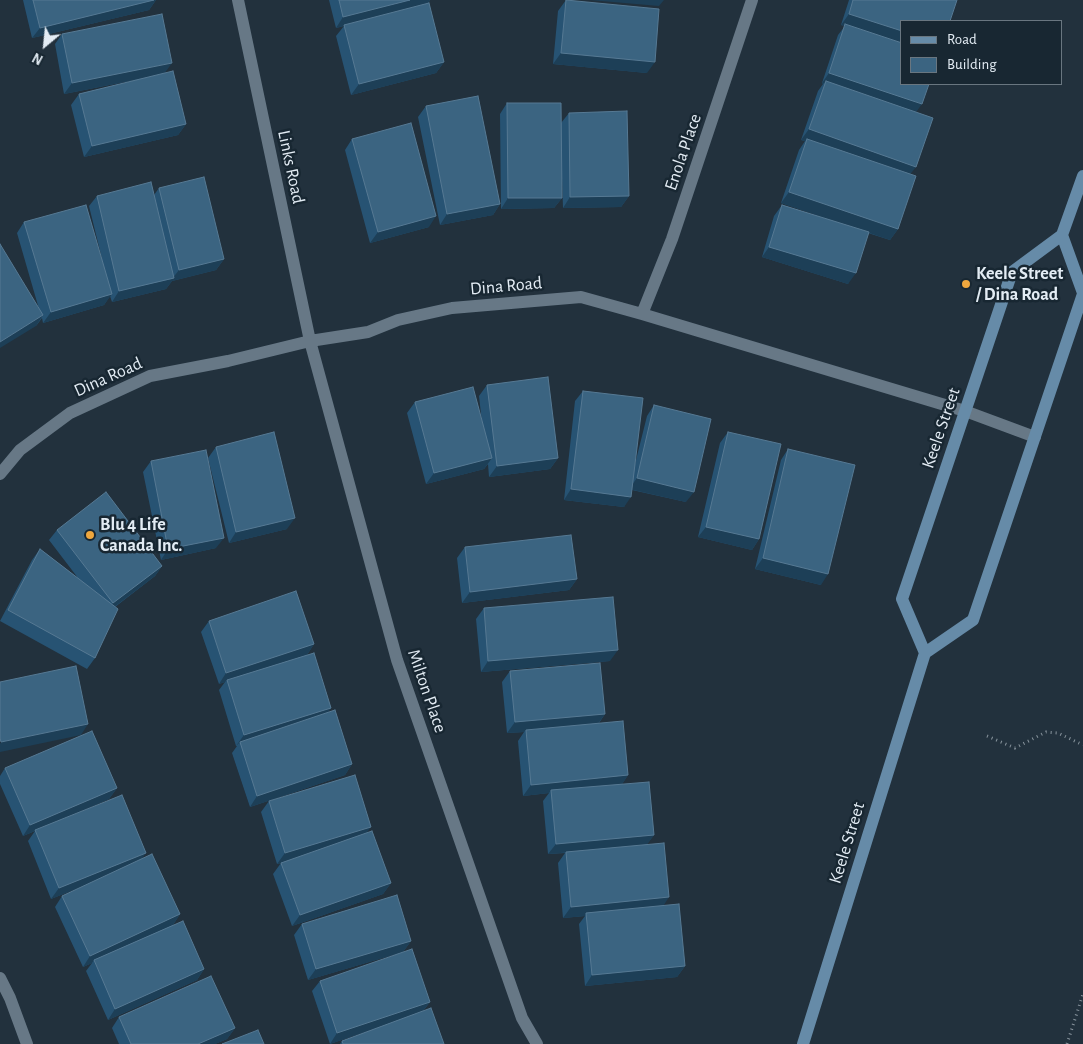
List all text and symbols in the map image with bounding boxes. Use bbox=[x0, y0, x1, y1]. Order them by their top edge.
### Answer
north arrow bbox=[20, 20, 70, 70]
legend bbox=[900, 20, 1063, 85]
text: Road bbox=[947, 32, 977, 47]
text: N bbox=[30, 50, 46, 67]
text: Building bbox=[947, 57, 997, 72]
street label: Enola Place bbox=[660, 111, 706, 193]
street label: Links Road bbox=[273, 128, 309, 206]
place label: Keele Street / Dina Road bbox=[976, 263, 1063, 306]
street label: Dina Road bbox=[469, 272, 543, 300]
marker: Keele Street / Dina Road bbox=[960, 278, 972, 290]
street label: Dina Road bbox=[71, 352, 145, 402]
street label: Keele Street bbox=[917, 385, 965, 471]
place label: Blu 4 Life Canada Inc. bbox=[100, 514, 182, 556]
marker: Blu 4 Life Canada Inc. bbox=[84, 529, 96, 541]
street label: Milton Place bbox=[403, 646, 451, 736]
street label: Keele Street bbox=[824, 800, 870, 886]

